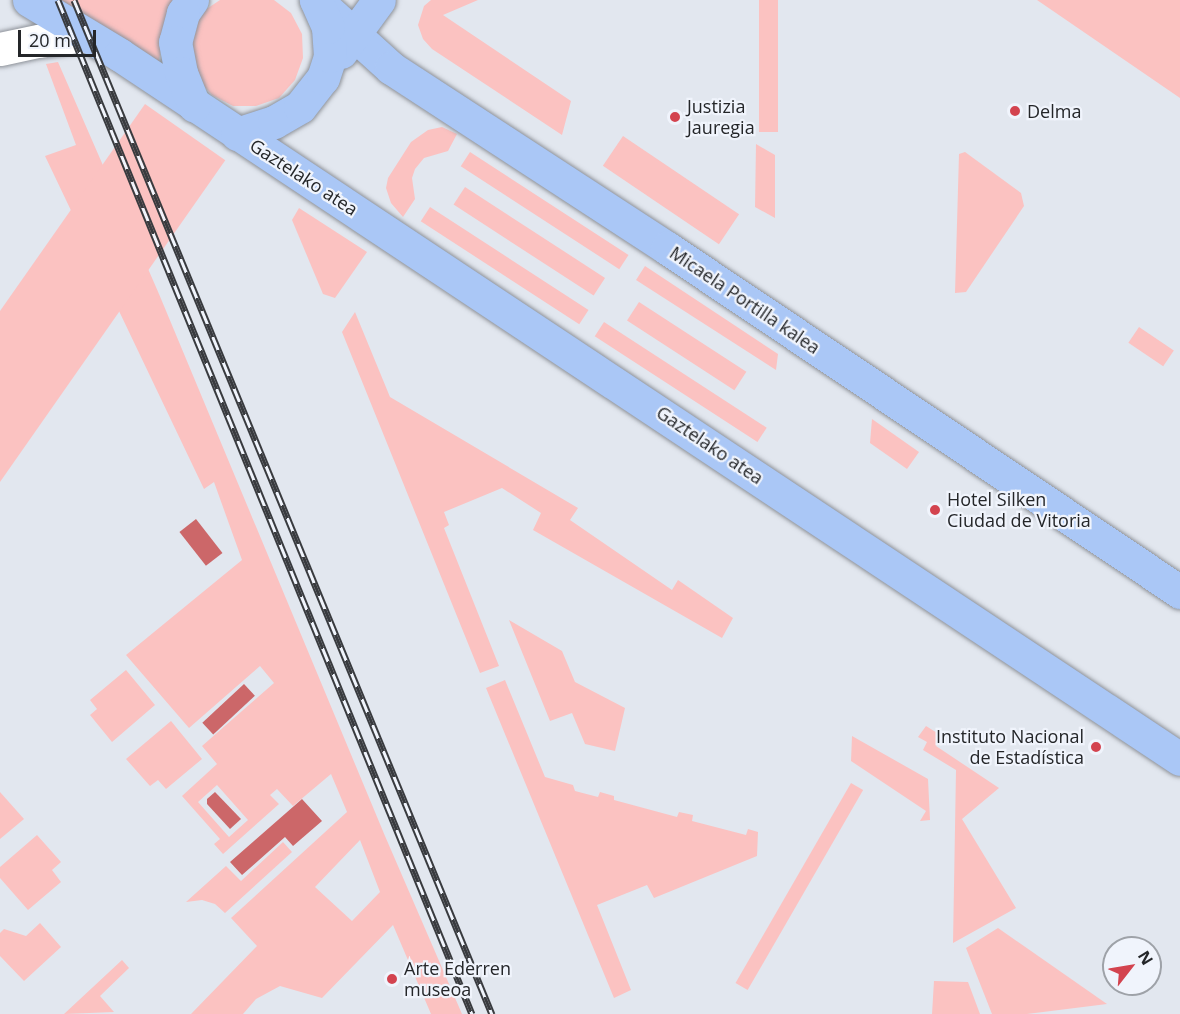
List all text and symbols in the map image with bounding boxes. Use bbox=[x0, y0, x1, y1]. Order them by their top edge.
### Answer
scale bar bbox=[21, 18, 99, 56]
text: 20 m bbox=[29, 28, 71, 52]
place label: Justizia Jauregia bbox=[687, 96, 755, 138]
place label: Delma bbox=[1027, 100, 1081, 122]
marker: Delma bbox=[1008, 104, 1022, 118]
marker: Justizia Jauregia bbox=[668, 110, 682, 124]
street label: Gaztelako atea bbox=[246, 134, 362, 220]
street label: Micaela Portilla kalea bbox=[666, 242, 824, 358]
street label: Gaztelako atea bbox=[653, 401, 767, 489]
place label: Hotel Silken Ciudad de Vitoria bbox=[947, 489, 1091, 532]
marker: Hotel Silken Ciudad de Vitoria bbox=[928, 503, 942, 517]
place label: Instituto Nacional de Estadística bbox=[936, 726, 1084, 768]
marker: Instituto Nacional de Estadística bbox=[1089, 740, 1103, 754]
north arrow bbox=[1102, 936, 1162, 996]
text: N bbox=[1133, 947, 1158, 969]
place label: Arte Ederren museoa bbox=[404, 958, 511, 1000]
marker: Arte Ederren museoa bbox=[385, 972, 399, 986]

